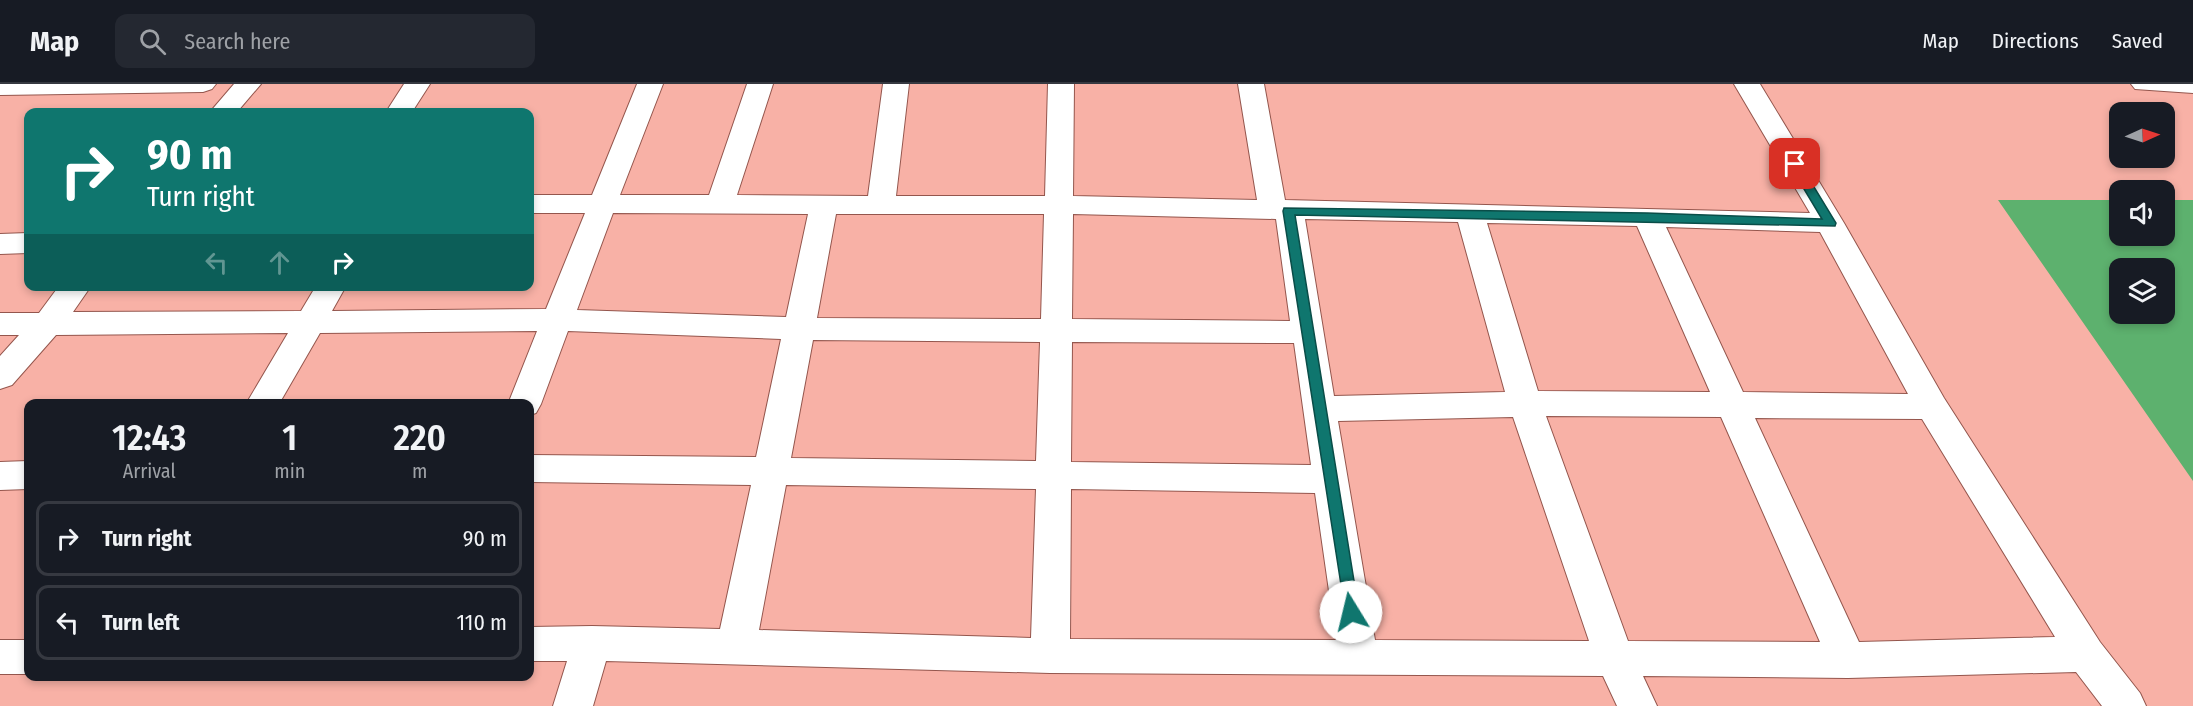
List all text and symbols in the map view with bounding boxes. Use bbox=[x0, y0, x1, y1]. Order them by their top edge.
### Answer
search box bbox=[115, 14, 535, 68]
text: Map bbox=[30, 25, 79, 58]
icon: search bbox=[136, 25, 169, 58]
text: Search here bbox=[184, 28, 290, 55]
text: Map bbox=[1922, 28, 1959, 54]
text: Directions bbox=[1992, 28, 2079, 54]
text: Saved bbox=[2112, 28, 2163, 54]
north arrow bbox=[2109, 102, 2175, 168]
map controls bbox=[2109, 102, 2175, 324]
text: 90 m bbox=[147, 130, 232, 180]
icon: right bbox=[48, 132, 126, 210]
pin bbox=[1769, 138, 1820, 189]
icon: arrive bbox=[1778, 147, 1811, 180]
button: sound bbox=[2109, 180, 2175, 246]
text: Turn right bbox=[147, 181, 255, 213]
icon: left bbox=[200, 246, 233, 279]
icon: ahead bbox=[263, 246, 296, 279]
icon: right bbox=[326, 246, 359, 279]
button: layers bbox=[2109, 258, 2175, 324]
text: 12:43 bbox=[112, 416, 186, 460]
text: 1 bbox=[282, 416, 297, 460]
text: 220 bbox=[393, 416, 446, 460]
text: Arrival bbox=[123, 459, 176, 483]
text: min bbox=[274, 459, 305, 483]
text: m bbox=[412, 459, 427, 483]
icon: right bbox=[51, 522, 84, 555]
text: Turn right bbox=[102, 525, 191, 552]
text: 90 m bbox=[463, 525, 507, 552]
position arrow bbox=[1319, 580, 1383, 644]
icon: left bbox=[51, 606, 84, 639]
text: Turn left bbox=[102, 609, 180, 636]
text: 110 m bbox=[457, 609, 507, 636]

